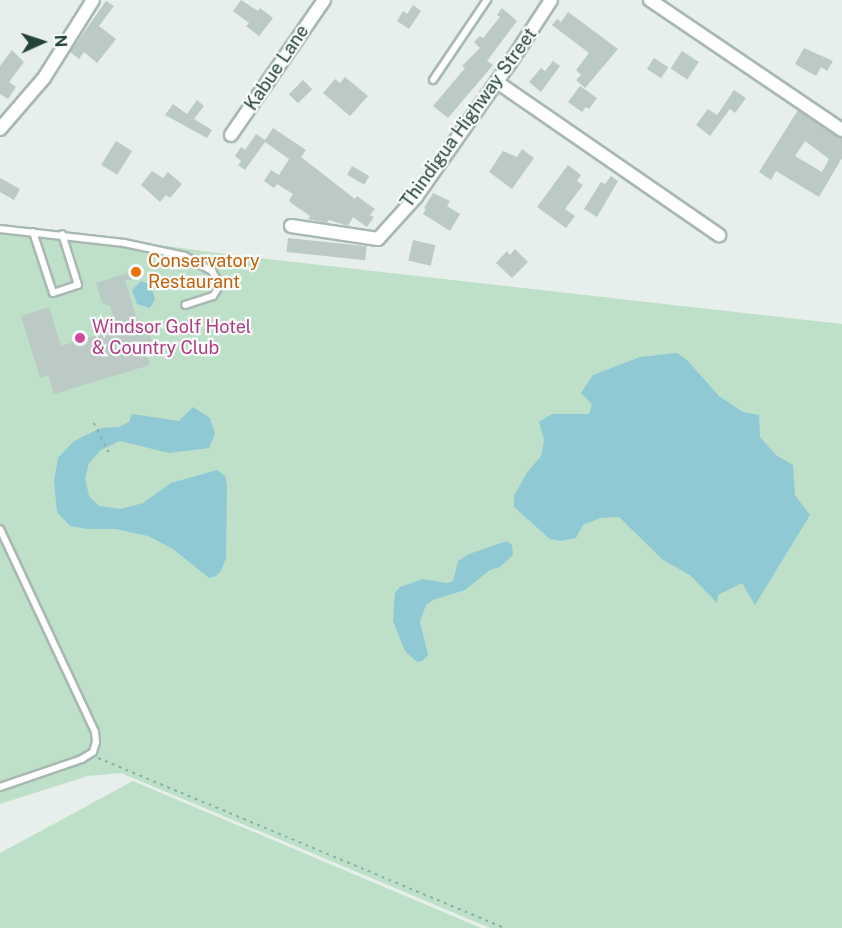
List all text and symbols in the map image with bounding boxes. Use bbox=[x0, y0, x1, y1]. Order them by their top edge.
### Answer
north arrow bbox=[12, 12, 72, 72]
street label: Kabue Lane bbox=[241, 21, 313, 115]
street label: Thindigua Highway Street bbox=[397, 24, 541, 212]
text: N bbox=[51, 34, 70, 48]
place label: Conservatory Restaurant bbox=[148, 251, 260, 294]
marker: Conservatory Restaurant bbox=[129, 265, 143, 279]
place label: Windsor Golf Hotel & Country Club bbox=[92, 317, 251, 360]
marker: Windsor Golf Hotel & Country Club bbox=[73, 331, 87, 345]

